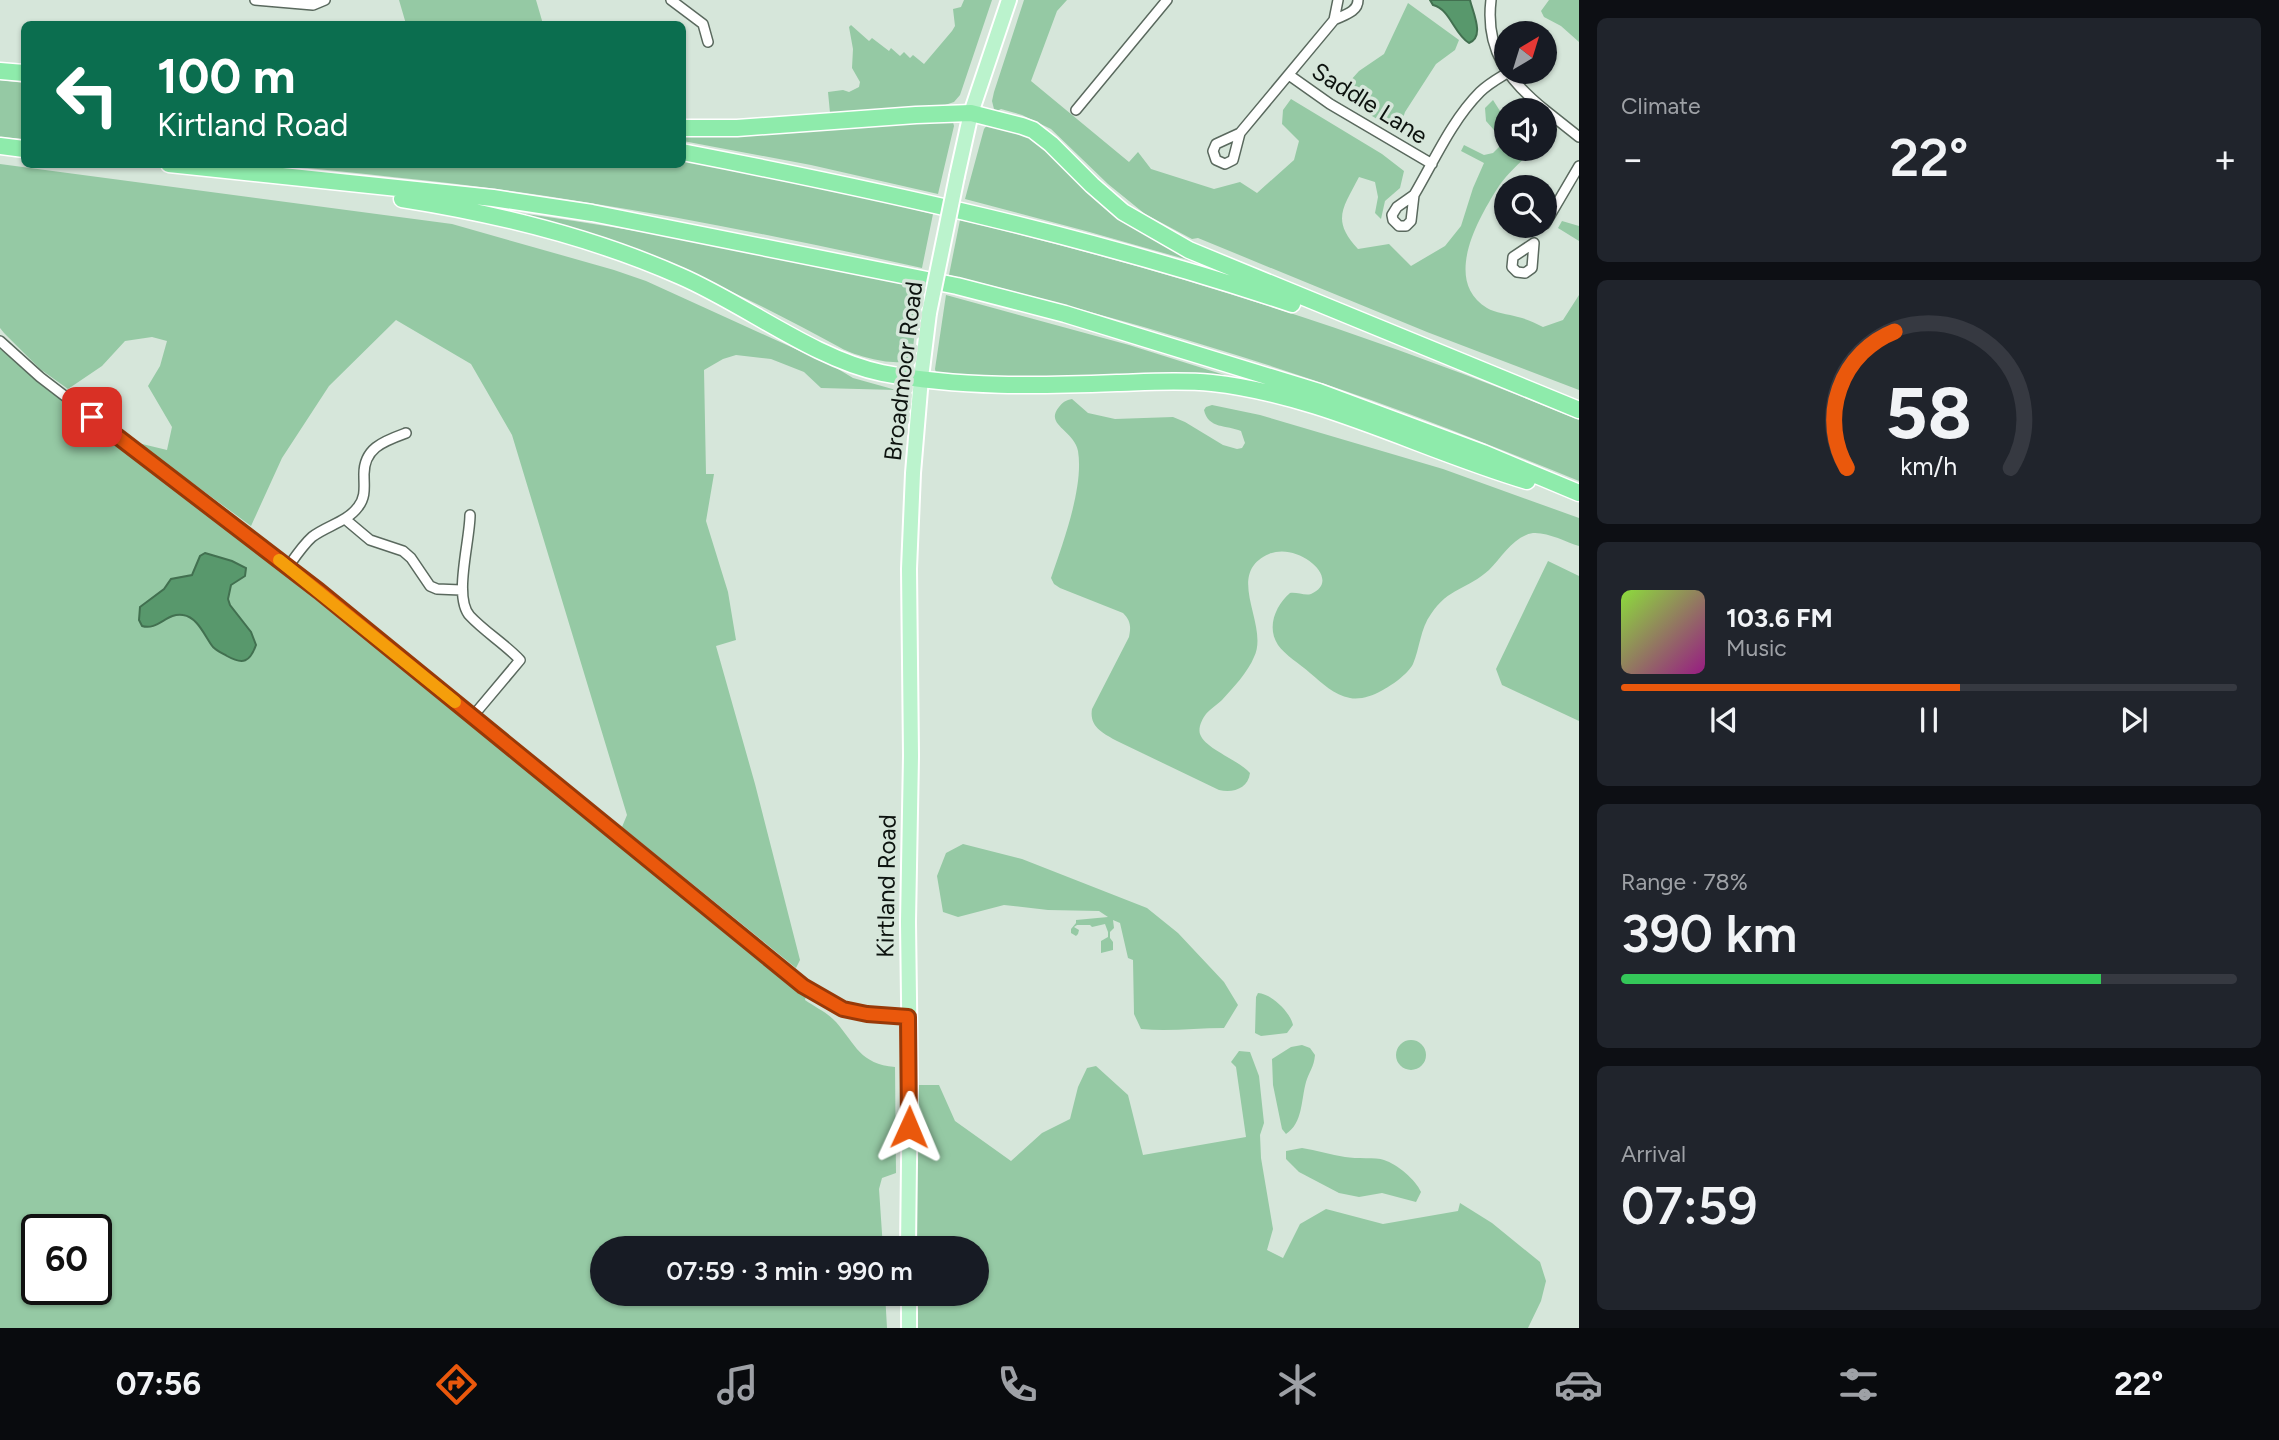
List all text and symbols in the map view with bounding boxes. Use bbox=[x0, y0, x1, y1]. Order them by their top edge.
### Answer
north arrow bbox=[1494, 21, 1558, 84]
map controls bbox=[1494, 21, 1557, 238]
text: 100 m bbox=[157, 46, 296, 105]
icon: left bbox=[42, 49, 133, 140]
street label: Saddle Lane bbox=[1307, 56, 1433, 150]
text: Climate bbox=[1621, 92, 1700, 120]
button: sound bbox=[1494, 98, 1557, 161]
text: Kirtland Road bbox=[157, 106, 348, 144]
text: 22° bbox=[1890, 127, 1968, 189]
text: − bbox=[1621, 136, 1645, 182]
text: + bbox=[2213, 136, 2237, 182]
button: search bbox=[1494, 175, 1557, 238]
street label: Broadmoor Road bbox=[878, 280, 928, 462]
text: 58 bbox=[1886, 369, 1972, 456]
pin bbox=[62, 387, 122, 447]
icon: arrive bbox=[73, 398, 111, 436]
text: km/h bbox=[1900, 451, 1958, 481]
text: 103.6 FM bbox=[1726, 602, 1833, 634]
text: Music bbox=[1726, 634, 1787, 662]
icon: previous bbox=[1705, 701, 1743, 739]
icon: pause bbox=[1910, 701, 1948, 739]
icon: next bbox=[2115, 701, 2153, 739]
street label: Kirtland Road bbox=[870, 814, 902, 958]
text: Range · 78% bbox=[1621, 868, 1748, 896]
text: 390 km bbox=[1621, 903, 1797, 965]
position arrow bbox=[872, 1090, 946, 1164]
text: Arrival bbox=[1621, 1140, 1686, 1168]
text: 07:59 bbox=[1621, 1175, 1758, 1237]
speed limit sign: 60 bbox=[21, 1214, 112, 1305]
text: 07:59 · 3 min · 990 m bbox=[666, 1255, 913, 1287]
icon: directions bbox=[432, 1360, 481, 1409]
icon: music bbox=[713, 1360, 762, 1409]
icon: phone bbox=[993, 1360, 1042, 1409]
icon: climate bbox=[1273, 1360, 1322, 1409]
icon: car bbox=[1554, 1360, 1603, 1409]
icon: filters bbox=[1834, 1360, 1883, 1409]
text: 07:56 bbox=[116, 1365, 201, 1403]
text: 22° bbox=[2114, 1365, 2163, 1403]

